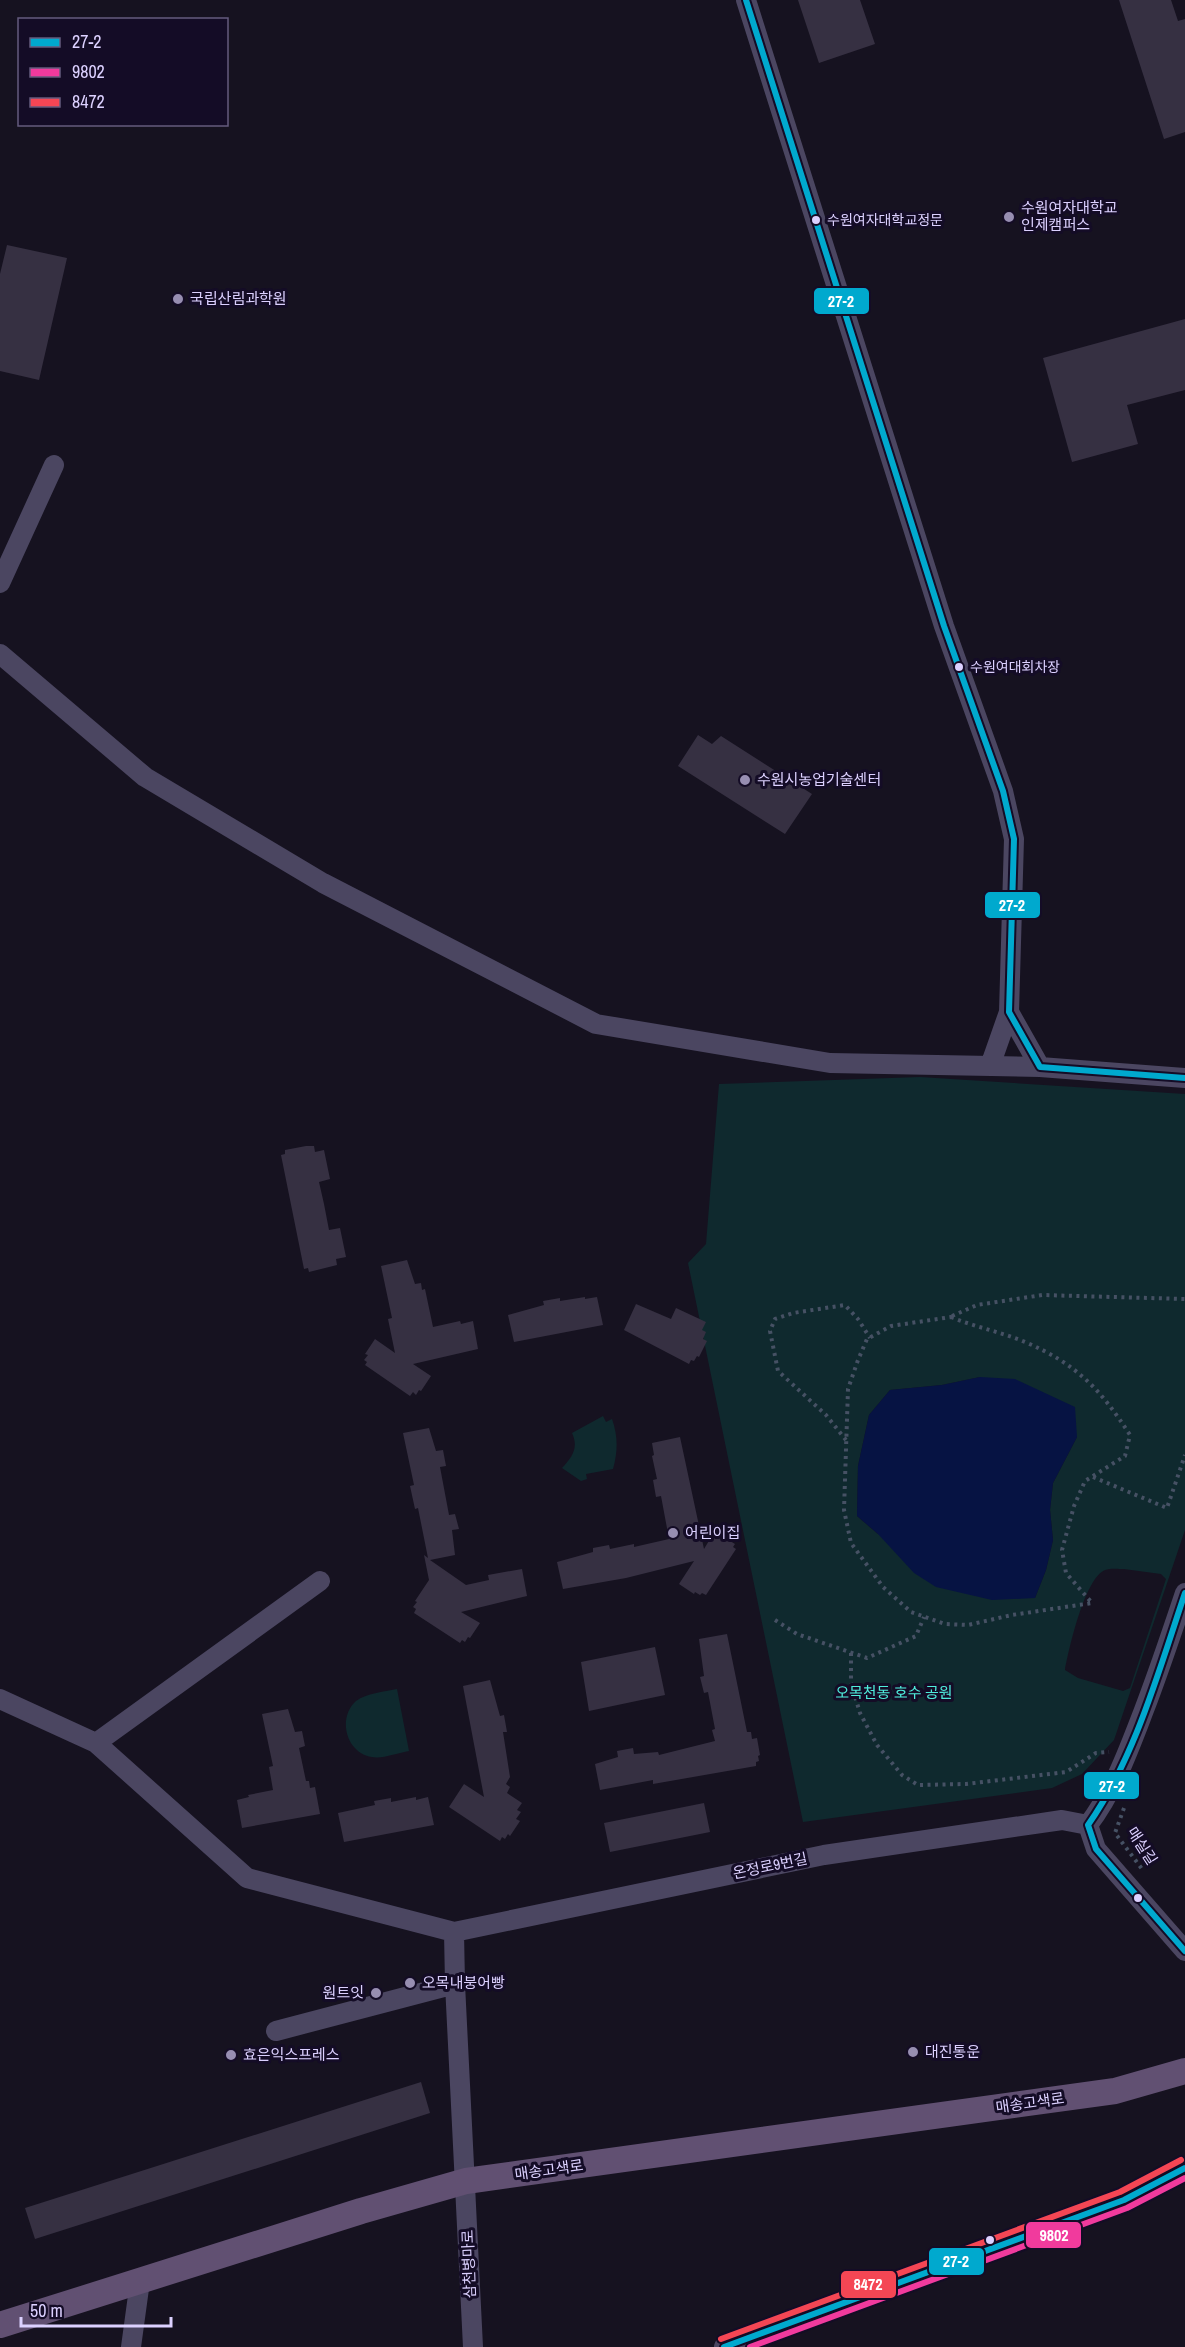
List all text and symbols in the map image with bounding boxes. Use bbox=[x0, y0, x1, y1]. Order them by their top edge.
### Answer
legend bbox=[18, 18, 228, 126]
text: 27-2 bbox=[72, 29, 102, 54]
text: 9802 bbox=[72, 59, 105, 84]
text: 8472 bbox=[72, 89, 105, 114]
place label: 수원여자대학교 인제캠퍼스 bbox=[1021, 197, 1118, 235]
marker: 수원여자대학교 인제캠퍼스 bbox=[1002, 210, 1016, 224]
place label: 수원여자대학교정문 bbox=[827, 211, 943, 229]
marker: 수원여자대학교정문 bbox=[810, 214, 822, 226]
line badge: 27-2 bbox=[813, 287, 870, 315]
place label: 국립산림과학원 bbox=[190, 288, 287, 309]
text: 27-2 bbox=[828, 290, 854, 312]
marker: 국립산림과학원 bbox=[171, 292, 185, 306]
place label: 수원여대회차장 bbox=[970, 658, 1060, 676]
marker: 수원여대회차장 bbox=[953, 661, 965, 673]
place label: 수원시농업기술센터 bbox=[757, 769, 881, 790]
marker: 수원시농업기술센터 bbox=[738, 773, 752, 787]
line badge: 27-2 bbox=[984, 891, 1041, 919]
text: 27-2 bbox=[999, 894, 1025, 916]
place label: 어린이집 bbox=[685, 1522, 740, 1543]
marker: 어린이집 bbox=[666, 1526, 680, 1540]
park label: 오목천동 호수 공원 bbox=[835, 1682, 953, 1703]
line badge: 27-2 bbox=[1083, 1771, 1140, 1800]
text: 27-2 bbox=[1099, 1775, 1125, 1797]
street label: 매실길 bbox=[1122, 1823, 1163, 1869]
street label: 온정로9번길 bbox=[731, 1847, 809, 1884]
unlabelled marker bbox=[1132, 1892, 1144, 1904]
place label: 오목내붕어빵 bbox=[422, 1972, 505, 1993]
marker: 오목내붕어빵 bbox=[403, 1976, 417, 1990]
place label: 원트잇 bbox=[323, 1982, 364, 2003]
marker: 원트잇 bbox=[369, 1986, 383, 2000]
place label: 대진통운 bbox=[925, 2041, 980, 2062]
place label: 효은익스프레스 bbox=[243, 2044, 340, 2065]
marker: 대진통운 bbox=[906, 2045, 920, 2059]
marker: 효은익스프레스 bbox=[224, 2048, 238, 2062]
street label: 매송고색로 bbox=[994, 2087, 1066, 2118]
street label: 매송고색로 bbox=[513, 2154, 585, 2185]
line badge: 9802 bbox=[1025, 2221, 1082, 2249]
text: 9802 bbox=[1039, 2224, 1069, 2246]
street label: 삼천병마로 bbox=[457, 2229, 480, 2299]
unlabelled marker bbox=[984, 2234, 996, 2246]
line badge: 27-2 bbox=[928, 2247, 985, 2276]
text: 27-2 bbox=[943, 2250, 969, 2272]
line badge: 8472 bbox=[840, 2270, 897, 2299]
text: 8472 bbox=[853, 2273, 883, 2295]
scale bar bbox=[21, 2290, 171, 2328]
text: 50 m bbox=[30, 2298, 63, 2323]

